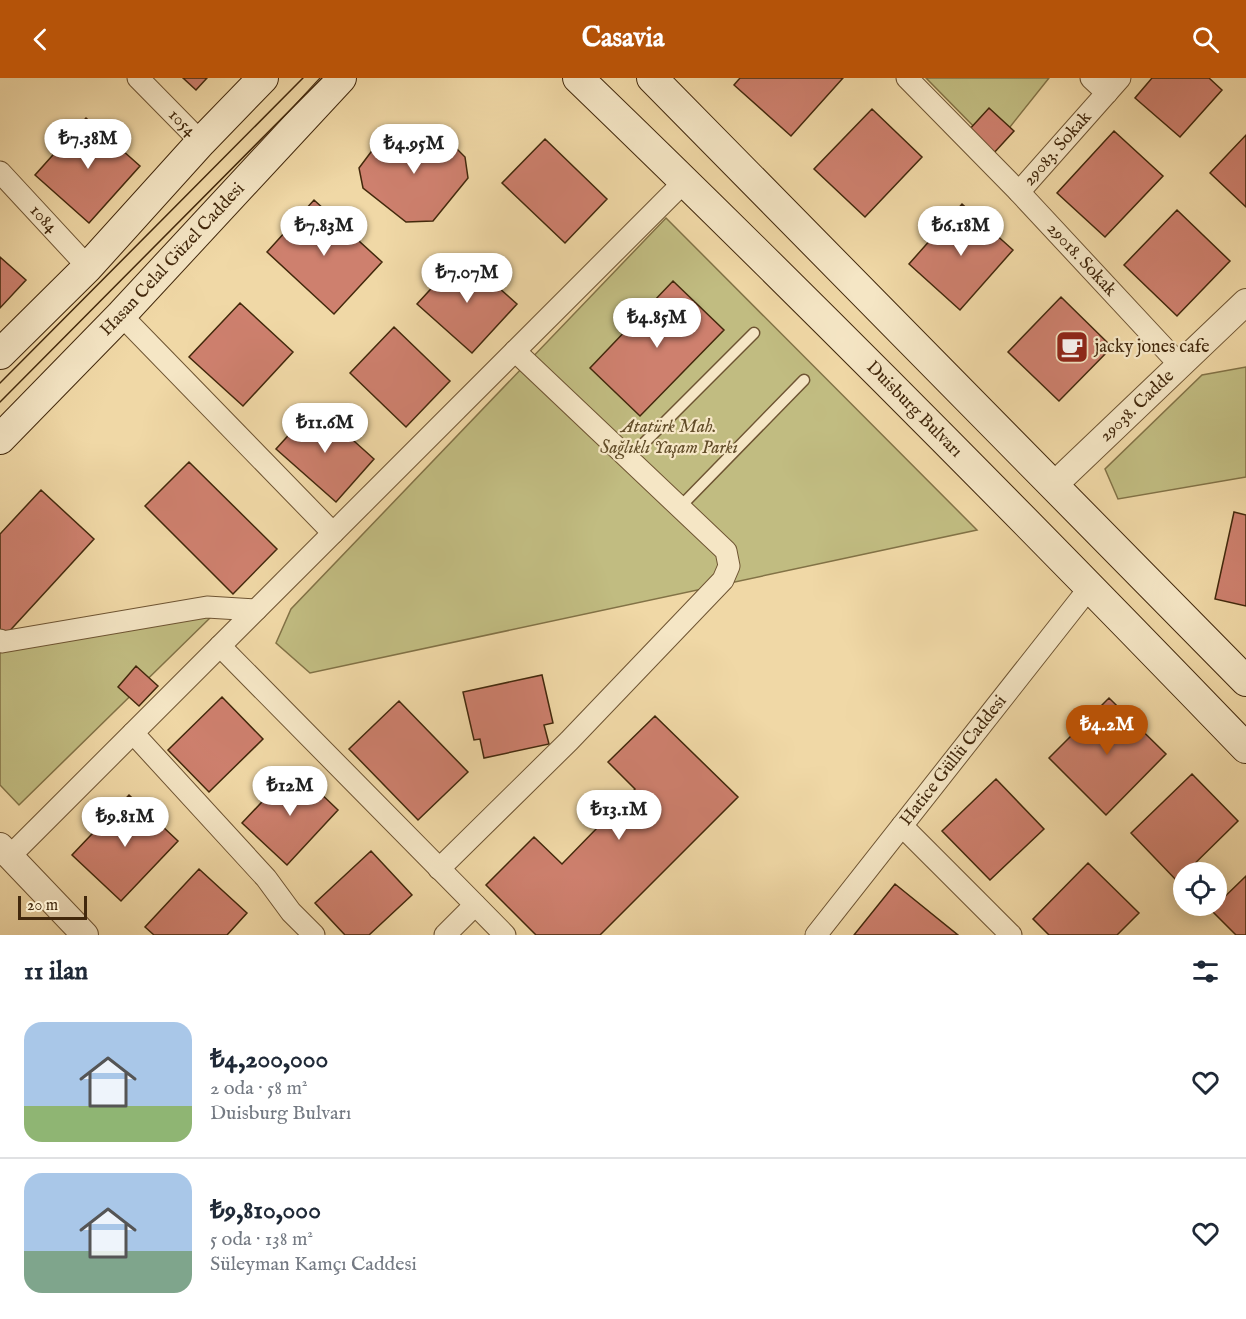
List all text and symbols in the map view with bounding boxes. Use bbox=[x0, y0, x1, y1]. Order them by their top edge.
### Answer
text: Casavia bbox=[582, 22, 664, 56]
icon: back bbox=[24, 23, 57, 56]
icon: search bbox=[1189, 23, 1222, 56]
street label: 1054 bbox=[163, 104, 201, 142]
street label: 29083. Sokak bbox=[1018, 106, 1097, 191]
pin: ₺7.38M bbox=[39, 119, 137, 170]
pin: ₺4.95M bbox=[365, 124, 463, 175]
text: ₺7.38M bbox=[58, 126, 118, 151]
text: ₺4.95M bbox=[384, 131, 444, 156]
street label: Hasan Celal Güzel Caddesi bbox=[95, 177, 250, 341]
street label: 1084 bbox=[24, 200, 63, 238]
pin: ₺7.83M bbox=[275, 206, 373, 257]
pin: ₺6.18M bbox=[912, 206, 1010, 257]
text: ₺7.83M bbox=[294, 213, 354, 238]
text: ₺6.18M bbox=[932, 213, 990, 238]
street label: 29018. Sokak bbox=[1042, 218, 1122, 301]
pin: ₺7.07M bbox=[418, 253, 516, 304]
text: ₺7.07M bbox=[435, 260, 499, 285]
pin: ₺4.85M bbox=[608, 298, 706, 349]
text: ₺4.85M bbox=[627, 305, 687, 330]
cafe icon: jacky jones cafe bbox=[1054, 329, 1090, 365]
place label: jacky jones cafe bbox=[1093, 336, 1209, 359]
street label: Duisburg Bulvarı bbox=[861, 356, 967, 463]
street label: 29038. Cadde bbox=[1095, 365, 1179, 447]
pin: ₺11.6M bbox=[276, 403, 374, 454]
text: ₺11.6M bbox=[296, 410, 354, 435]
park label: Atatürk Mah. Sağlıklı Yaşam Parkı bbox=[600, 416, 738, 460]
street label: Hatice Güllü Caddesi bbox=[895, 690, 1012, 831]
pin: ₺4.2M bbox=[1065, 705, 1149, 756]
text: ₺4.2M bbox=[1080, 712, 1134, 737]
pin: ₺12M bbox=[254, 766, 326, 817]
text: ₺12M bbox=[266, 773, 314, 798]
pin: ₺13.1M bbox=[570, 790, 668, 841]
pin: ₺9.81M bbox=[76, 797, 174, 848]
text: ₺13.1M bbox=[591, 797, 647, 822]
text: ₺9.81M bbox=[96, 804, 154, 829]
map controls bbox=[1173, 862, 1227, 916]
button: locate bbox=[1173, 862, 1227, 916]
scale bar bbox=[18, 893, 87, 920]
text: 20 m bbox=[27, 896, 58, 916]
text: 11 ilan bbox=[24, 955, 88, 988]
icon: filters bbox=[1189, 955, 1222, 988]
text: ₺4,200,000 bbox=[210, 1043, 328, 1076]
icon: home bbox=[72, 1046, 144, 1118]
icon: heart bbox=[1189, 1066, 1222, 1099]
text: 2 oda · 58 m² bbox=[210, 1076, 307, 1101]
text: Duisburg Bulvarı bbox=[210, 1101, 351, 1126]
text: ₺9,810,000 bbox=[210, 1194, 321, 1227]
icon: home bbox=[72, 1197, 144, 1269]
icon: heart bbox=[1189, 1217, 1222, 1250]
text: 5 oda · 138 m² bbox=[210, 1227, 313, 1252]
text: Süleyman Kamçı Caddesi bbox=[210, 1252, 417, 1277]

